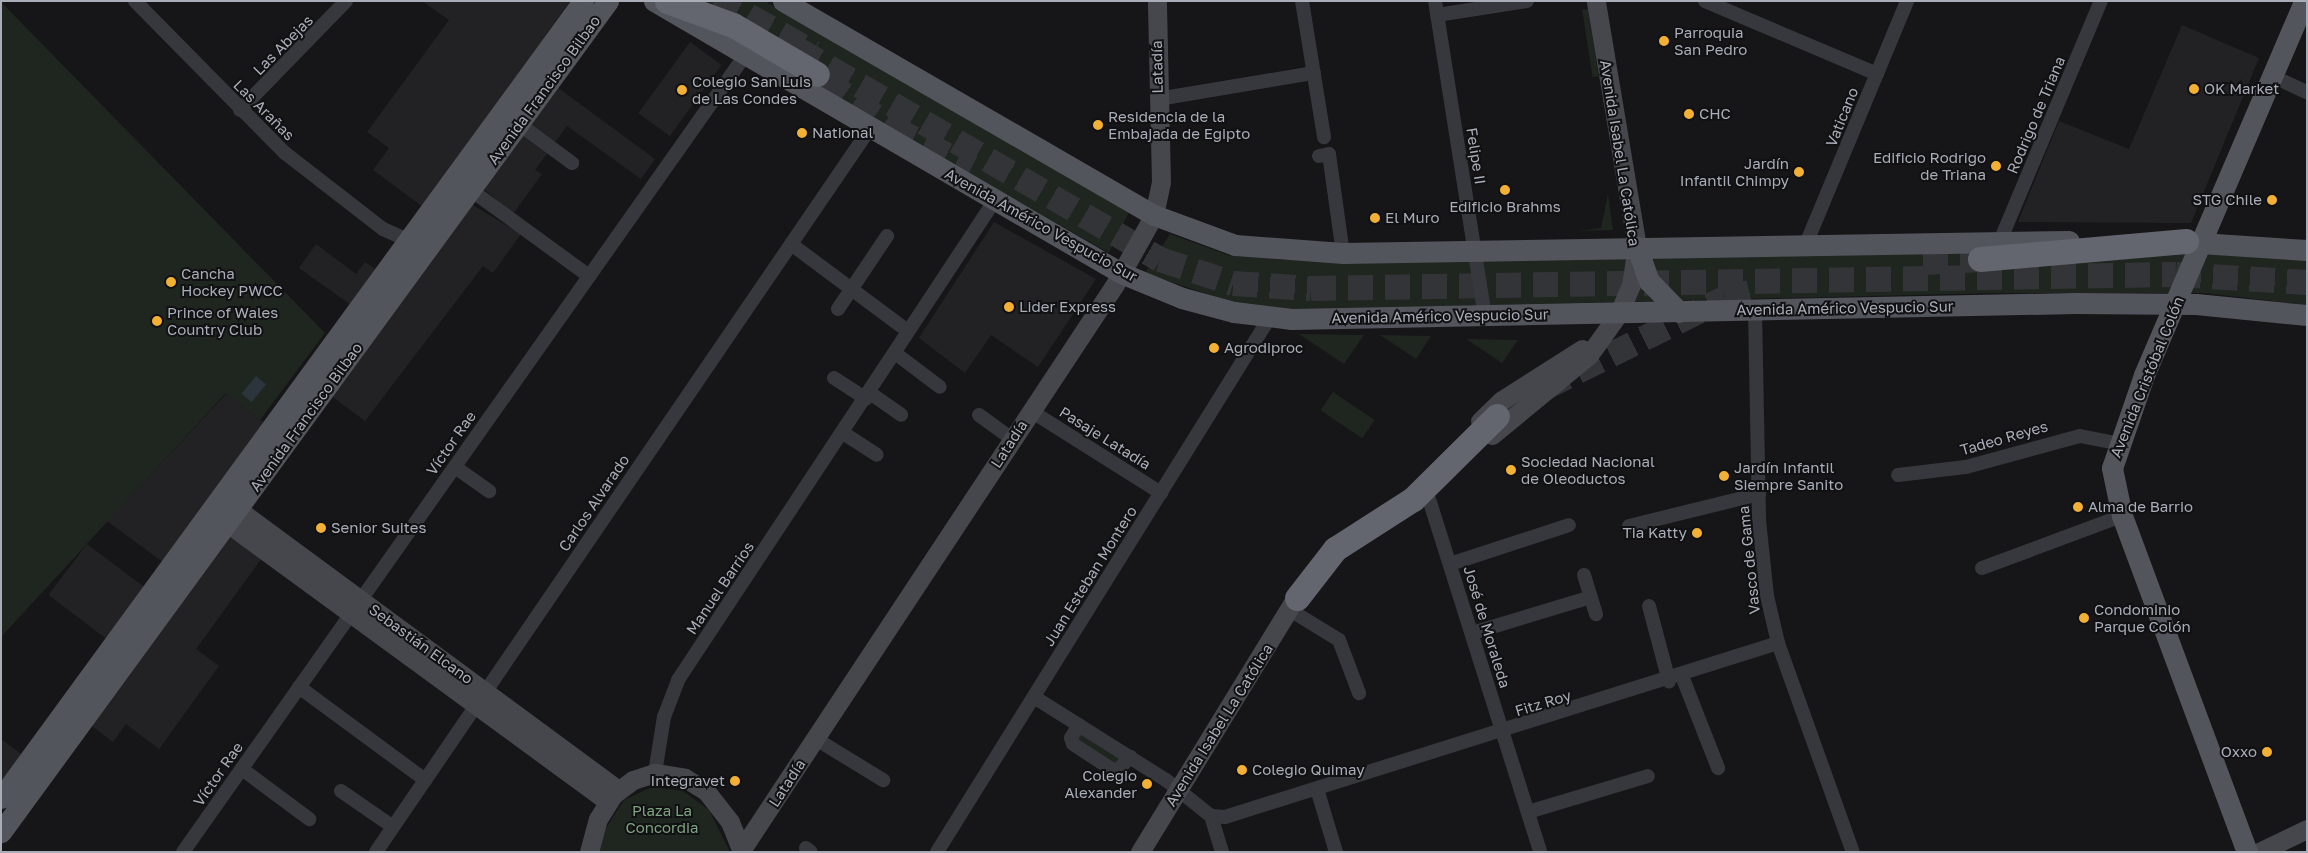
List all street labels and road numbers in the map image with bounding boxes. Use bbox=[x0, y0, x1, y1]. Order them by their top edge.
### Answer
street label: Las Abejas bbox=[249, 11, 317, 79]
street label: Avenida Francisco Bilbao bbox=[484, 12, 604, 168]
street label: Latadía bbox=[1148, 40, 1166, 94]
street label: Rodrigo de Triana bbox=[2003, 54, 2069, 176]
street label: Avenida Isabel La Católica bbox=[1596, 59, 1644, 247]
street label: Las Arañas bbox=[230, 76, 298, 144]
street label: Vaticano bbox=[1822, 85, 1862, 149]
street label: Felipe II bbox=[1463, 126, 1489, 186]
street label: Avenida Américo Vespucio Sur bbox=[942, 165, 1140, 285]
street label: Avenida Cristóbal Colón bbox=[2106, 294, 2188, 460]
street label: Avenida Américo Vespucio Sur bbox=[1736, 297, 1954, 319]
street label: Avenida Américo Vespucio Sur bbox=[1331, 305, 1549, 327]
street label: Avenida Francisco Bilbao bbox=[246, 339, 366, 495]
street label: Pasaje Latadía bbox=[1056, 403, 1154, 473]
street label: Víctor Rae bbox=[422, 408, 480, 478]
street label: Latadía bbox=[987, 417, 1031, 471]
street label: Tadeo Reyes bbox=[1958, 417, 2050, 459]
street label: Carlos Alvarado bbox=[555, 451, 633, 555]
street label: Juan Esteban Montero bbox=[1040, 503, 1140, 649]
street label: Vasco de Gama bbox=[1734, 505, 1764, 615]
street label: Manuel Barrios bbox=[682, 538, 758, 638]
street label: José de Moraleda bbox=[1460, 564, 1514, 690]
street label: Sebastián Elcano bbox=[366, 600, 476, 688]
street label: Avenida Isabel La Católica bbox=[1162, 640, 1276, 810]
street label: Fitz Roy bbox=[1513, 686, 1573, 720]
street label: Víctor Rae bbox=[189, 739, 247, 809]
street label: Latadía bbox=[765, 756, 809, 810]

